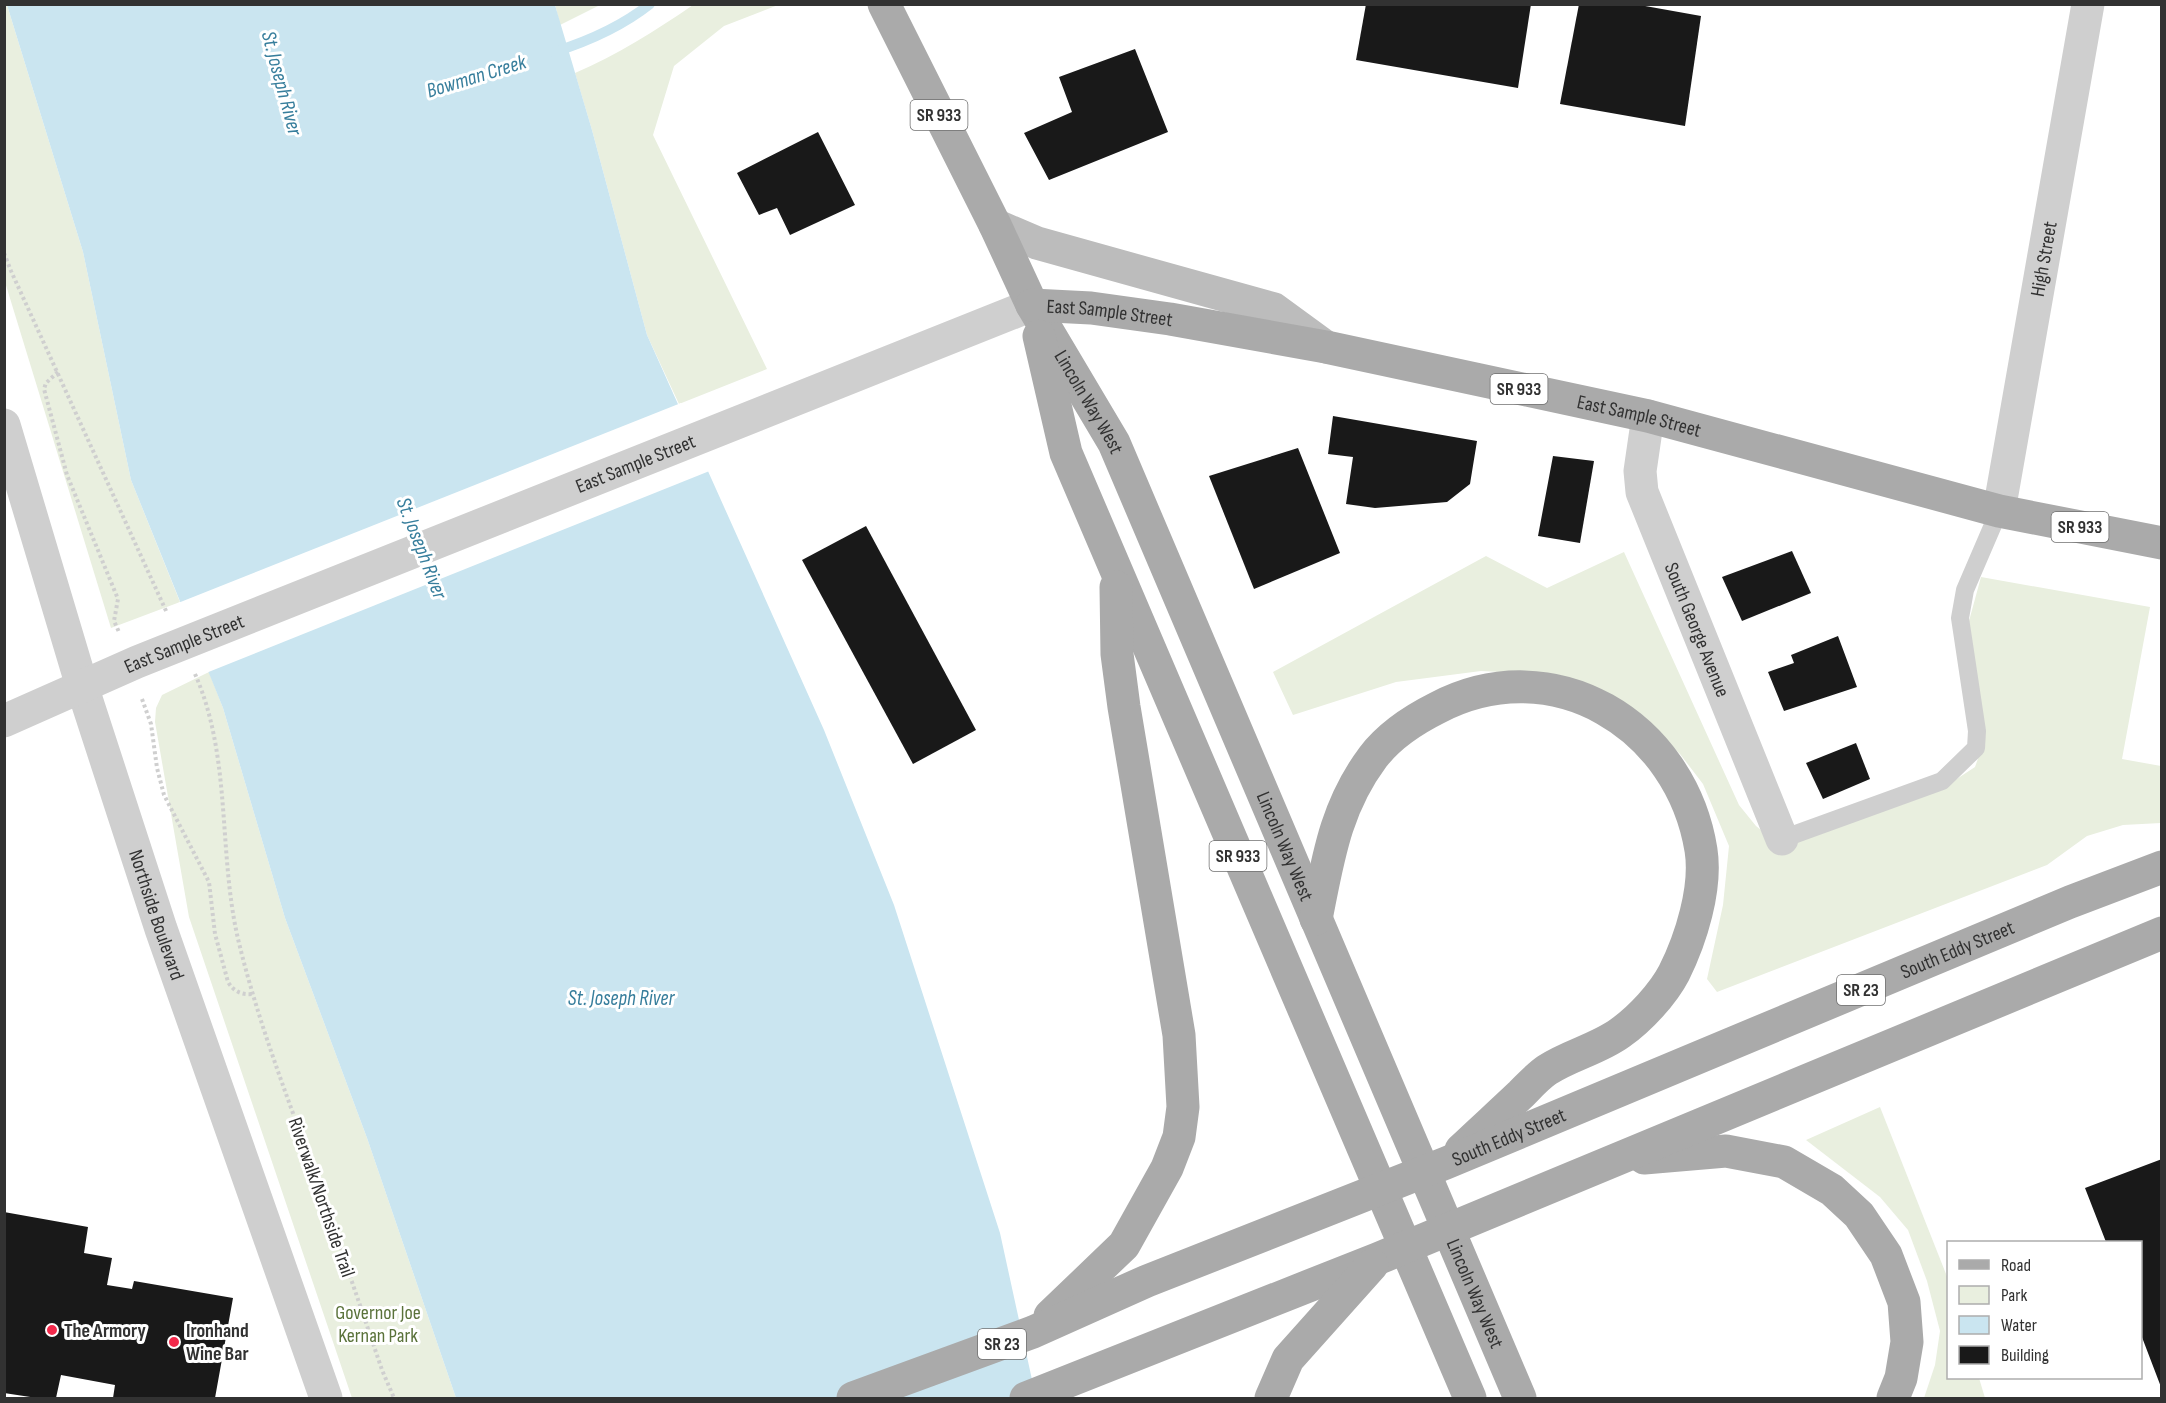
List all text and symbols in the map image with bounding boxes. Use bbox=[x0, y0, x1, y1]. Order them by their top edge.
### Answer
water label: St. Joseph River bbox=[256, 28, 308, 139]
water label: Bowman Creek bbox=[423, 49, 530, 103]
road number: SR 933 bbox=[910, 100, 968, 130]
street label: High Street bbox=[2026, 220, 2063, 298]
street label: East Sample Street bbox=[1046, 295, 1174, 332]
street label: Lincoln Way West bbox=[1049, 346, 1128, 458]
road number: SR 933 bbox=[1490, 374, 1547, 404]
street label: East Sample Street bbox=[1575, 390, 1704, 443]
street label: East Sample Street bbox=[572, 430, 699, 499]
water label: St. Joseph River bbox=[391, 494, 453, 603]
road number: SR 933 bbox=[2052, 512, 2108, 542]
street label: South George Avenue bbox=[1659, 559, 1734, 701]
street label: East Sample Street bbox=[121, 610, 248, 679]
street label: Lincoln Way West bbox=[1251, 788, 1318, 905]
road number: SR 933 bbox=[1210, 841, 1266, 871]
street label: Northside Boulevard bbox=[123, 847, 189, 983]
street label: South Eddy Street bbox=[1897, 916, 2018, 985]
road number: SR 23 bbox=[1837, 975, 1885, 1005]
water label: St. Joseph River bbox=[568, 986, 675, 1011]
street label: South Eddy Street bbox=[1449, 1103, 1570, 1172]
street label: Riverwalk/Northside Trail bbox=[282, 1114, 360, 1280]
street label: Lincoln Way West bbox=[1441, 1235, 1508, 1352]
legend bbox=[1947, 1241, 2142, 1379]
text: Road bbox=[2001, 1255, 2031, 1276]
text: Park bbox=[2001, 1285, 2027, 1306]
park label: Governor Joe Kernan Park bbox=[335, 1301, 421, 1348]
text: Water bbox=[2001, 1315, 2037, 1336]
place label: The Armory bbox=[64, 1319, 146, 1343]
place label: Ironhand Wine Bar bbox=[186, 1319, 249, 1366]
marker: The Armory bbox=[45, 1323, 59, 1337]
road number: SR 23 bbox=[978, 1329, 1026, 1359]
marker: Ironhand Wine Bar bbox=[167, 1335, 181, 1349]
text: Building bbox=[2001, 1345, 2049, 1366]

